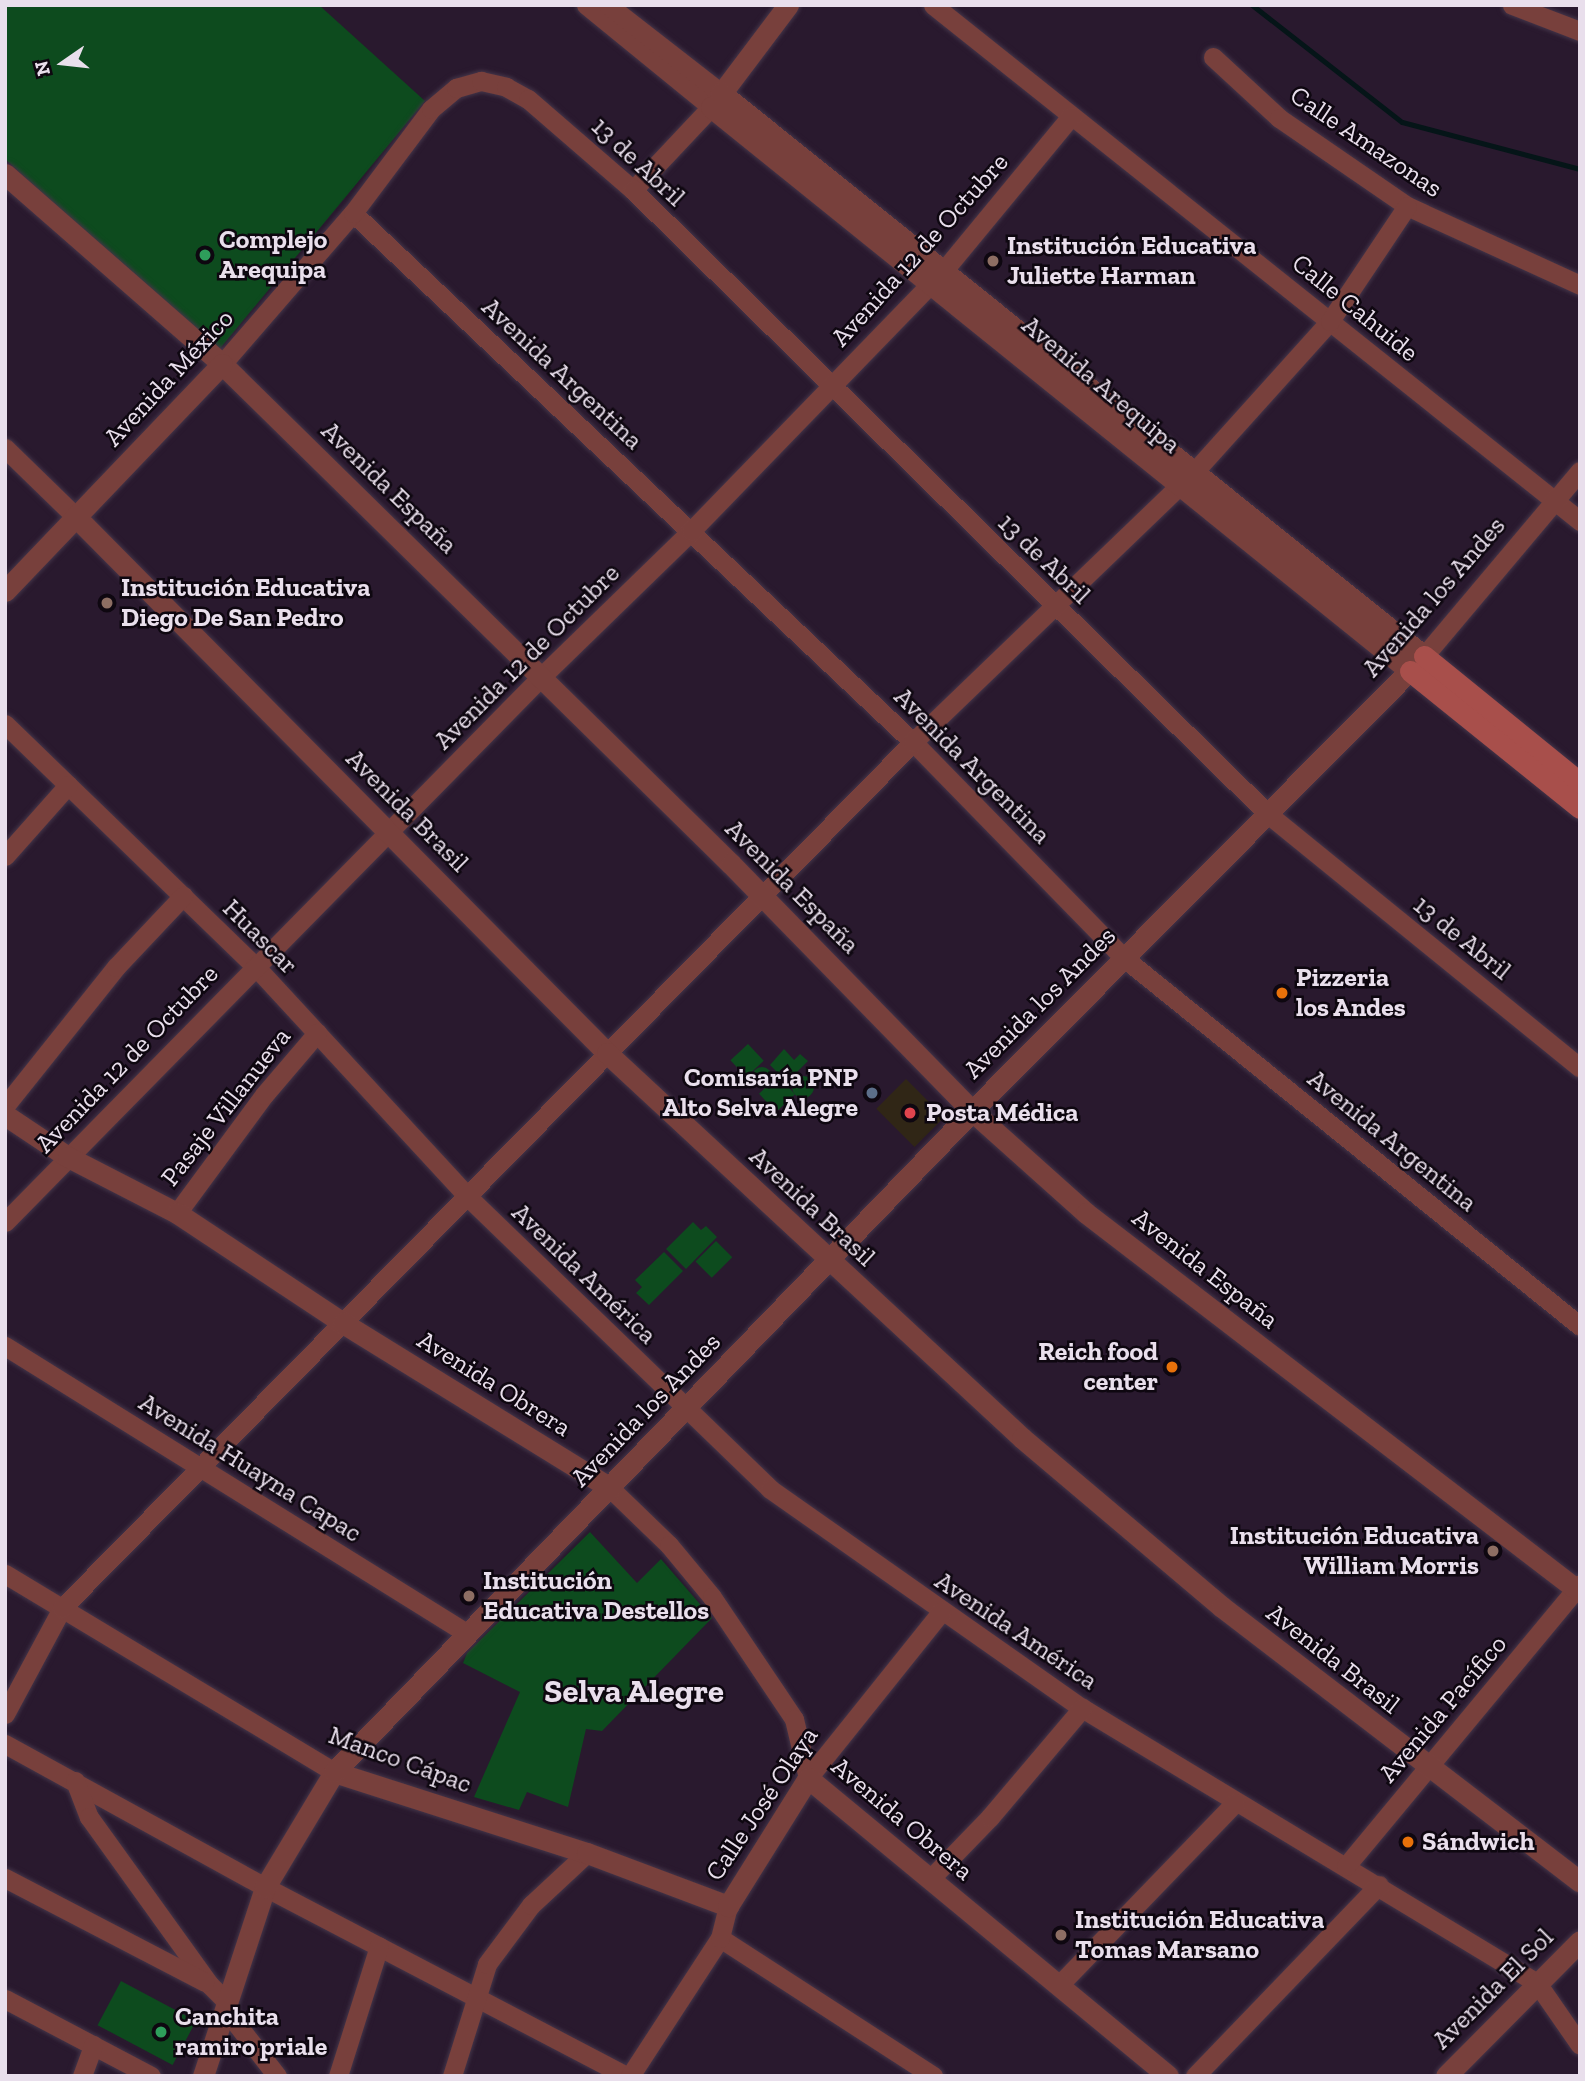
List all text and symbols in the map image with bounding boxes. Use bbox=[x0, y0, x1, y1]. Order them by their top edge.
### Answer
north arrow bbox=[28, 28, 98, 98]
text: N bbox=[29, 58, 55, 78]
street label: Calle Amazonas bbox=[1284, 79, 1448, 205]
street label: 13 de Abril bbox=[585, 111, 691, 213]
street label: Avenida 12 de Octubre bbox=[825, 147, 1015, 353]
place label: Complejo Arequipa bbox=[219, 224, 327, 286]
place label: Institución Educativa Juliette Harman bbox=[1007, 230, 1256, 292]
marker: Complejo Arequipa bbox=[197, 247, 213, 263]
street label: Calle Cahuide bbox=[1286, 248, 1424, 368]
marker: Institución Educativa Juliette Harman bbox=[985, 253, 1001, 269]
street label: Avenida Argentina bbox=[475, 291, 649, 457]
street label: Avenida México bbox=[98, 303, 240, 453]
street label: Avenida Arequipa bbox=[1015, 309, 1187, 461]
street label: Avenida España bbox=[315, 415, 463, 561]
street label: 13 de Abril bbox=[991, 507, 1097, 611]
street label: Avenida los Andes bbox=[1356, 510, 1512, 684]
street label: Avenida 12 de Octubre bbox=[428, 558, 626, 756]
place label: Institución Educativa Diego De San Pedro bbox=[121, 572, 370, 634]
marker: Institución Educativa Diego De San Pedro bbox=[99, 595, 115, 611]
street label: Avenida Argentina bbox=[887, 681, 1057, 851]
street label: Avenida Brasil bbox=[339, 743, 475, 879]
street label: Avenida España bbox=[719, 814, 865, 960]
street label: 13 de Abril bbox=[1407, 889, 1517, 987]
street label: Huascar bbox=[216, 893, 304, 981]
street label: Avenida los Andes bbox=[957, 920, 1123, 1086]
street label: Avenida 12 de Octubre bbox=[29, 958, 225, 1160]
place label: Pizzeria los Andes bbox=[1296, 962, 1406, 1024]
marker: Pizzeria los Andes bbox=[1274, 985, 1290, 1001]
street label: Pasaje Villanueva bbox=[154, 1021, 298, 1193]
place label: Comisaría PNP Alto Selva Alegre bbox=[662, 1062, 858, 1124]
street label: Avenida Argentina bbox=[1301, 1063, 1483, 1219]
marker: Comisaría PNP Alto Selva Alegre bbox=[864, 1085, 880, 1101]
place label: Posta Médica bbox=[926, 1097, 1078, 1129]
marker: Posta Médica bbox=[900, 1103, 920, 1123]
street label: Avenida Brasil bbox=[743, 1141, 881, 1273]
street label: Avenida América bbox=[505, 1197, 663, 1351]
street label: Avenida España bbox=[1126, 1202, 1284, 1336]
street label: Avenida Obrera bbox=[412, 1324, 576, 1444]
street label: Avenida los Andes bbox=[564, 1326, 728, 1494]
place label: Reich food center bbox=[1038, 1336, 1158, 1398]
marker: Reich food center bbox=[1164, 1359, 1180, 1375]
street label: Avenida Huayna Capac bbox=[133, 1387, 367, 1549]
place label: Institución Educativa William Morris bbox=[1230, 1520, 1479, 1582]
marker: Institución Educativa William Morris bbox=[1485, 1543, 1501, 1559]
place label: Institución Educativa Destellos bbox=[483, 1565, 709, 1626]
street label: Avenida América bbox=[929, 1565, 1103, 1697]
marker: Institución Educativa Destellos bbox=[461, 1588, 477, 1604]
street label: Avenida Brasil bbox=[1260, 1597, 1406, 1721]
street label: Avenida Pacífico bbox=[1372, 1629, 1514, 1789]
district label: Selva Alegre bbox=[544, 1671, 724, 1711]
street label: Manco Cápac bbox=[324, 1720, 476, 1800]
street label: Calle José Olaya bbox=[699, 1721, 825, 1887]
street label: Avenida Obrera bbox=[825, 1751, 979, 1887]
place label: Sándwich bbox=[1422, 1826, 1535, 1858]
marker: Sándwich bbox=[1400, 1834, 1416, 1850]
place label: Institución Educativa Tomas Marsano bbox=[1075, 1904, 1324, 1966]
street label: Avenida El Sol bbox=[1426, 1922, 1560, 2056]
marker: Institución Educativa Tomas Marsano bbox=[1053, 1927, 1069, 1943]
place label: Canchita ramiro priale bbox=[175, 2001, 327, 2062]
marker: Canchita ramiro priale bbox=[153, 2024, 169, 2040]

